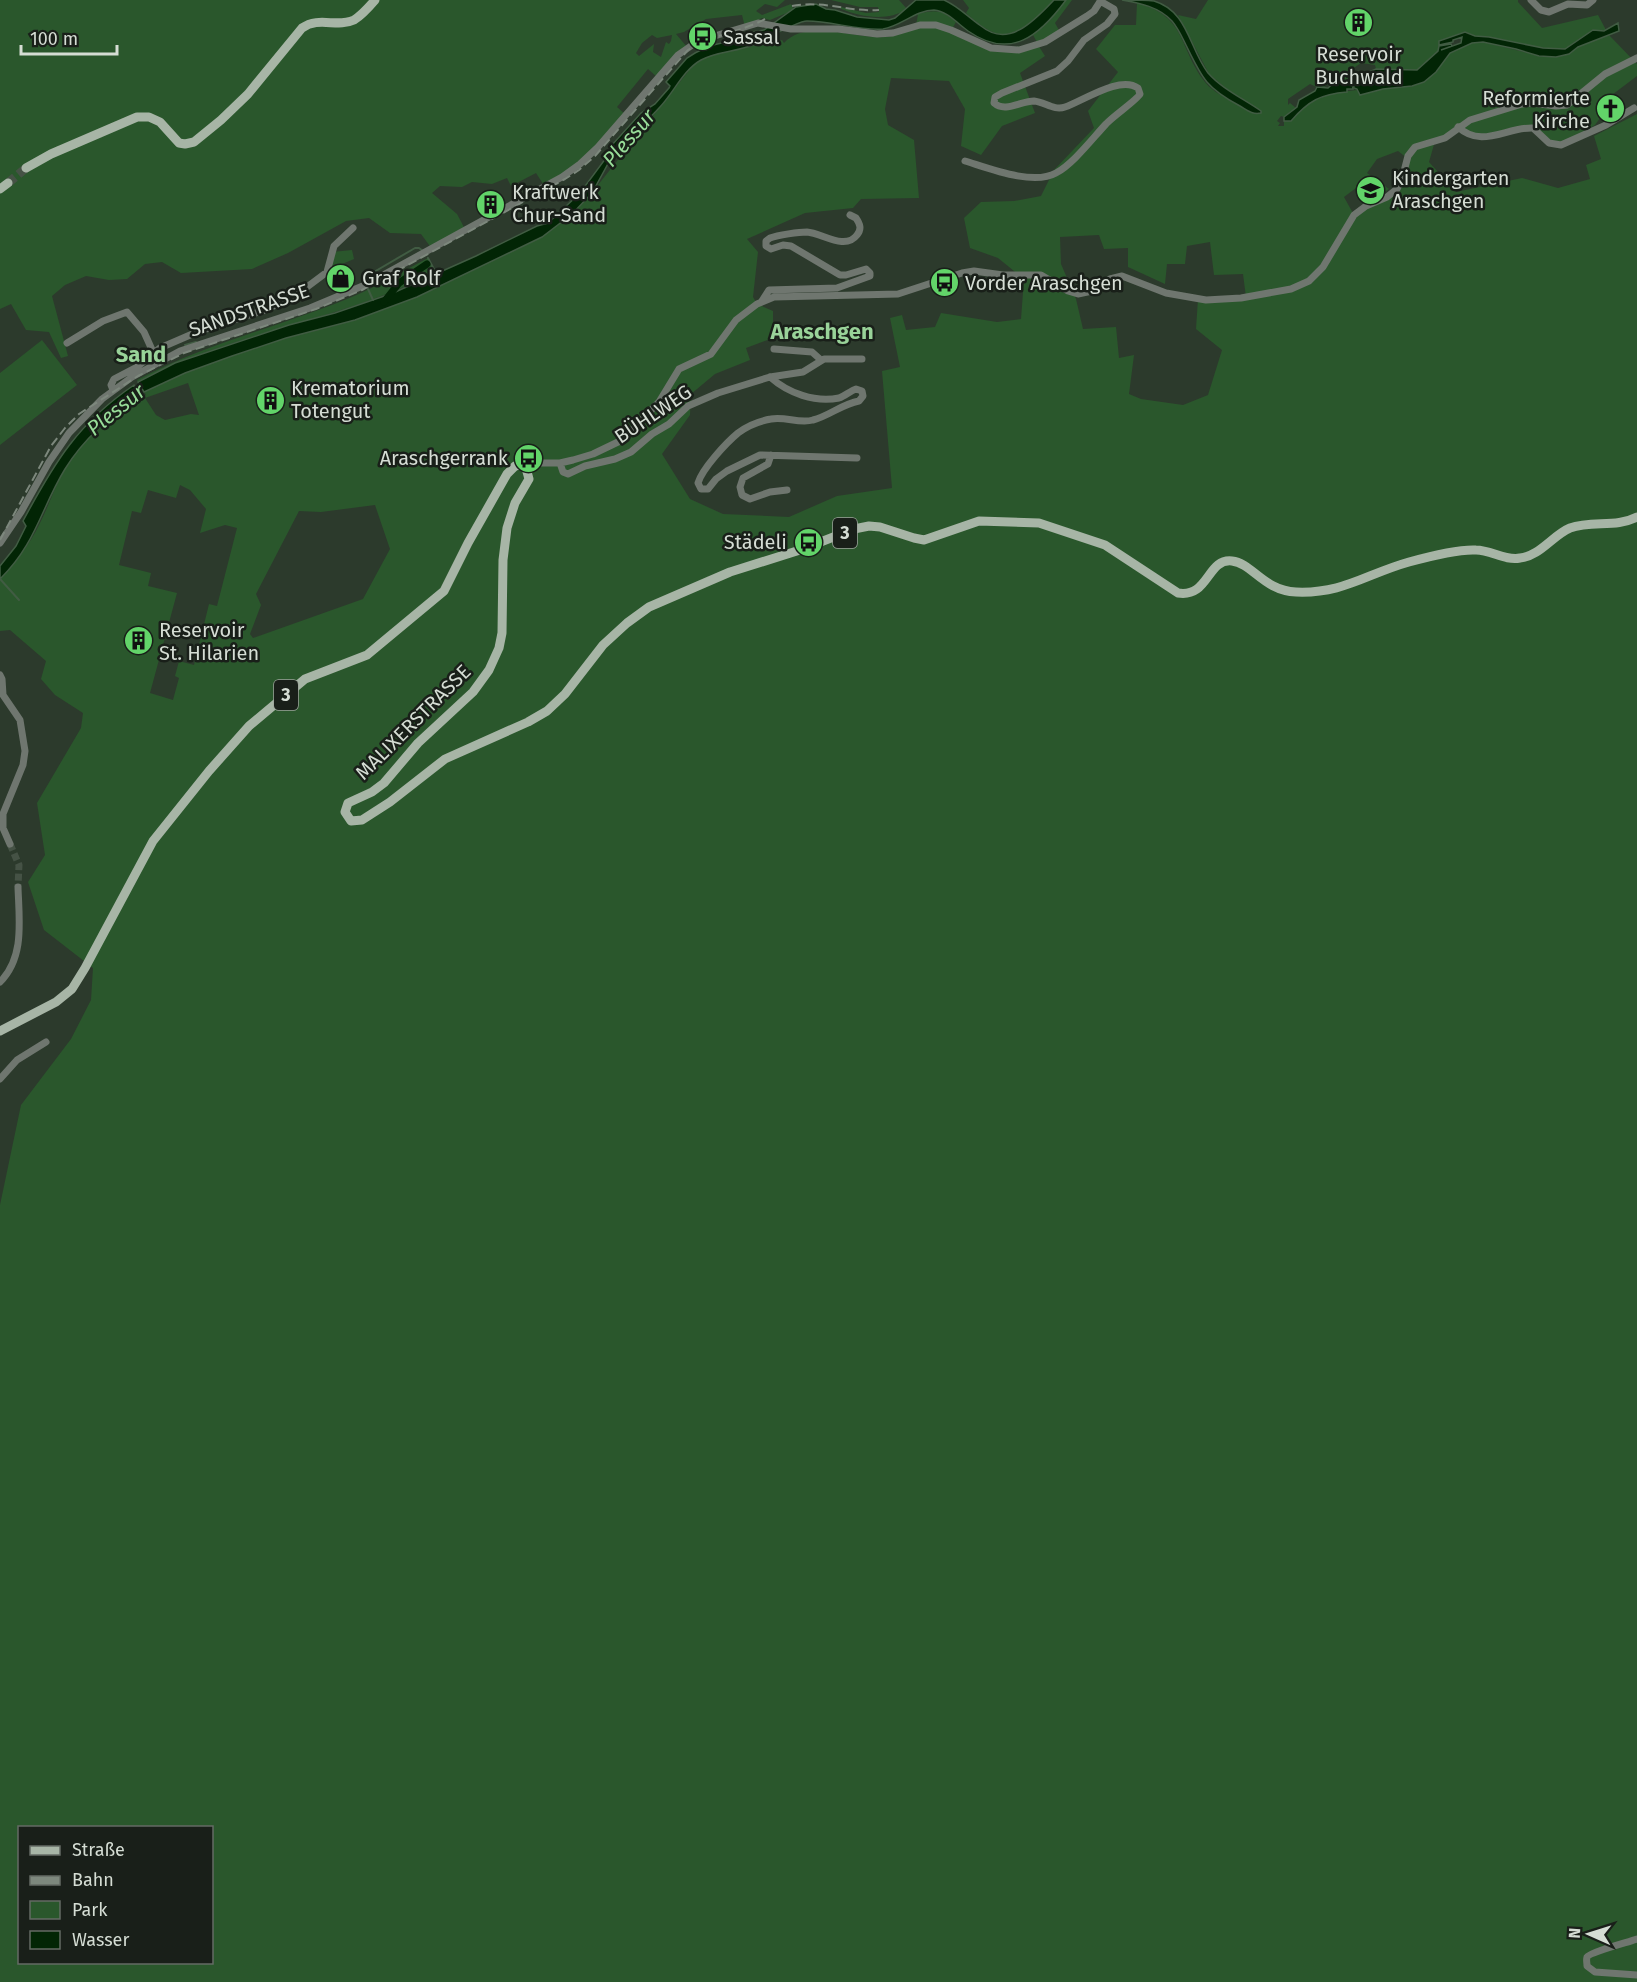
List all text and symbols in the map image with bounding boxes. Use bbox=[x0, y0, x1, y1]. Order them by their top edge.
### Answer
building icon: Reservoir Buchwald bbox=[1343, 7, 1375, 39]
scale bar bbox=[21, 18, 117, 56]
bus stop icon: Sassal bbox=[686, 21, 718, 53]
place label: Sassal bbox=[723, 25, 780, 49]
text: 100 m bbox=[30, 28, 78, 50]
place label: Reservoir Buchwald bbox=[1315, 42, 1403, 89]
place label: Reformierte Kirche bbox=[1482, 86, 1590, 133]
church icon: Reformierte Kirche bbox=[1595, 93, 1627, 125]
water label: Plessur bbox=[597, 103, 662, 172]
place label: Kindergarten Araschgen bbox=[1392, 166, 1510, 213]
school or university icon: Kindergarten Araschgen bbox=[1355, 174, 1387, 206]
place label: Kraftwerk Chur-Sand bbox=[512, 180, 606, 227]
building icon: Kraftwerk Chur-Sand bbox=[475, 188, 507, 220]
shop icon: Graf Rolf bbox=[325, 262, 357, 294]
place label: Graf Rolf bbox=[362, 266, 442, 290]
bus stop icon: Vorder Araschgen bbox=[928, 267, 960, 299]
place label: Vorder Araschgen bbox=[965, 271, 1123, 295]
street label: SANDSTRASSE bbox=[186, 278, 312, 342]
district label: Araschgen bbox=[769, 318, 874, 345]
district label: Sand bbox=[116, 341, 166, 368]
place label: Krematorium Totengut bbox=[291, 376, 410, 423]
water label: Plessur bbox=[81, 378, 151, 441]
street label: BÜHLWEG bbox=[610, 380, 696, 448]
building icon: Krematorium Totengut bbox=[254, 384, 286, 416]
bus stop icon: Araschgerrank bbox=[513, 442, 545, 474]
place label: Araschgerrank bbox=[380, 446, 509, 470]
road number: 3 bbox=[833, 518, 857, 548]
bus stop icon: Städeli bbox=[792, 526, 824, 558]
place label: Städeli bbox=[724, 530, 787, 554]
place label: Reservoir St. Hilarien bbox=[159, 618, 259, 665]
building icon: Reservoir St. Hilarien bbox=[122, 625, 154, 657]
street label: MALIXERSTRASSE bbox=[350, 659, 476, 785]
road number: 3 bbox=[274, 680, 298, 710]
legend bbox=[18, 1826, 213, 1964]
text: Straße bbox=[72, 1839, 125, 1861]
text: Bahn bbox=[72, 1869, 114, 1891]
text: Park bbox=[72, 1899, 108, 1921]
north arrow bbox=[1559, 1904, 1619, 1964]
text: N bbox=[1565, 1927, 1584, 1939]
text: Wasser bbox=[72, 1929, 129, 1951]

